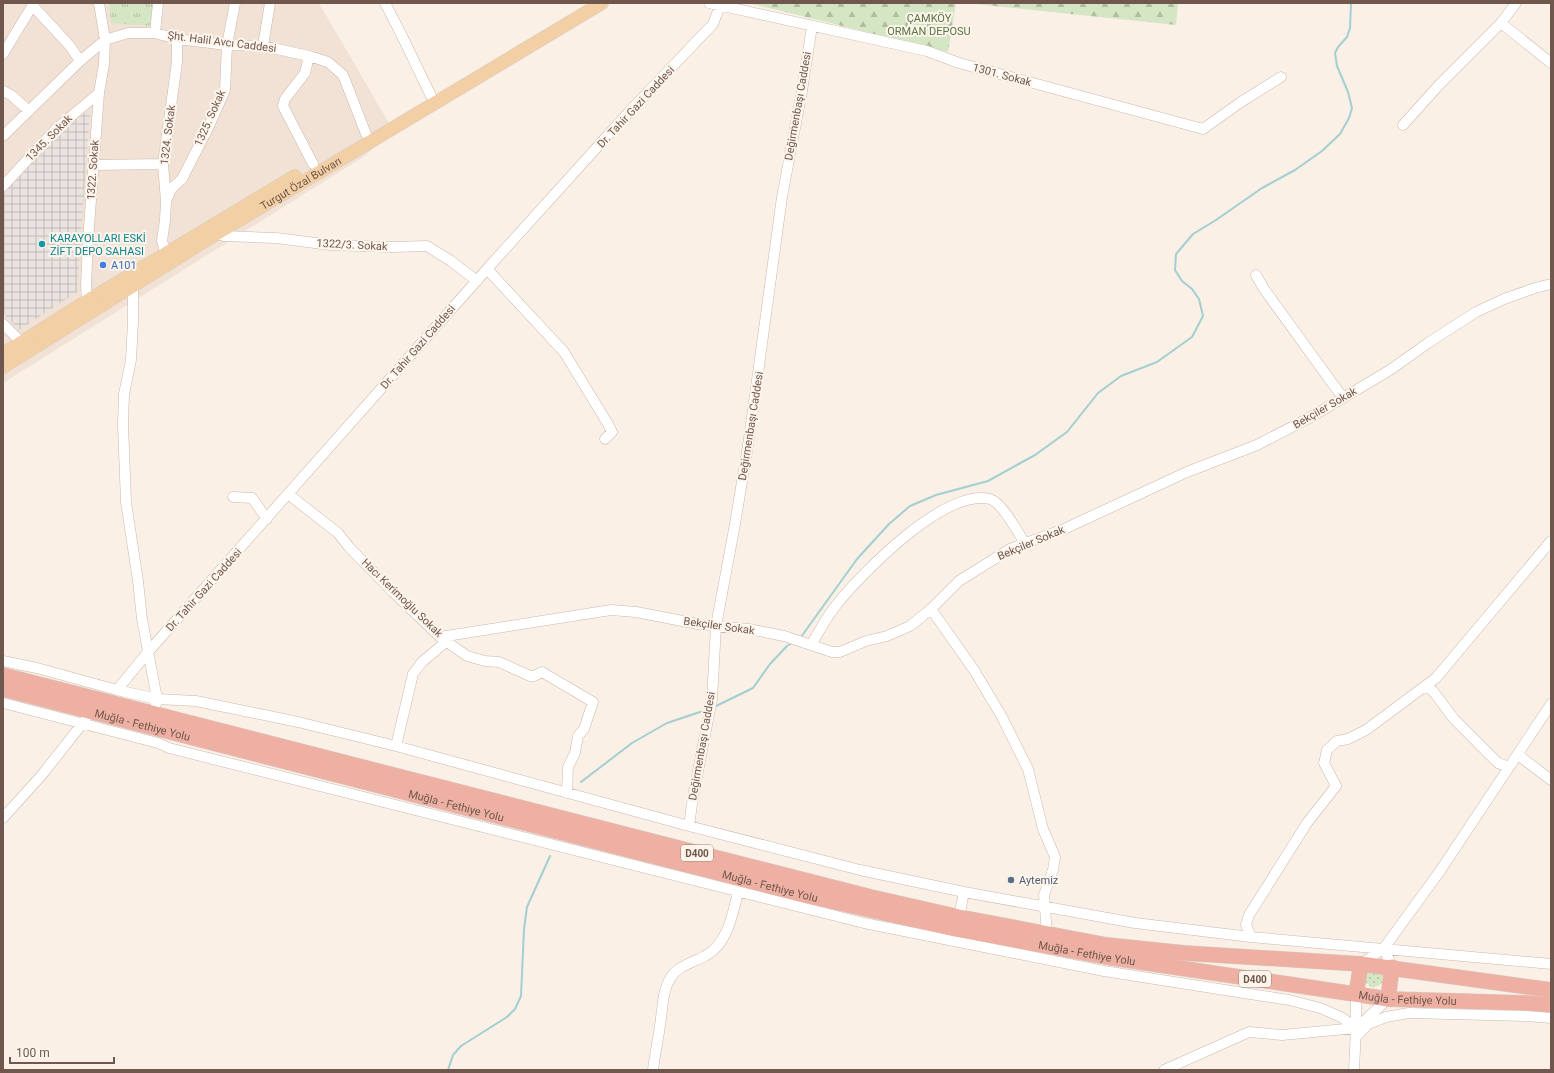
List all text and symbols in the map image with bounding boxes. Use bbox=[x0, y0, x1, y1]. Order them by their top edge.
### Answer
park label: ÇAMKÖY ORMAN DEPOSU bbox=[887, 12, 971, 38]
street label: Şht. Halil Avcı Caddesi bbox=[167, 29, 277, 55]
street label: Değirmenbaşı Caddesi bbox=[782, 51, 814, 161]
street label: 1301. Sokak bbox=[971, 61, 1033, 89]
street label: Dr. Tahir Gazi Caddesi bbox=[595, 63, 677, 151]
street label: 1325. Sokak bbox=[192, 87, 228, 148]
street label: 1324. Sokak bbox=[158, 104, 178, 166]
street label: 1345. Sokak bbox=[23, 112, 75, 164]
street label: 1322. Sokak bbox=[84, 139, 102, 201]
street label: Turgut Özal Bulvarı bbox=[258, 154, 344, 212]
place label: KARAYOLLARI ESKİ ZİFT DEPO SAHASI bbox=[50, 232, 146, 258]
street label: 1322/3. Sokak bbox=[316, 237, 388, 253]
marker: KARAYOLLARI ESKİ ZİFT DEPO SAHASI bbox=[37, 239, 47, 249]
place label: A101 bbox=[111, 259, 137, 272]
marker: A101 bbox=[98, 260, 108, 270]
street label: Dr. Tahir Gazi Caddesi bbox=[378, 302, 458, 392]
street label: Değirmenbaşı Caddesi bbox=[736, 371, 766, 481]
street label: Bekçiler Sokak bbox=[1291, 384, 1360, 432]
street label: Bekçiler Sokak bbox=[996, 523, 1067, 563]
street label: Dr. Tahir Gazi Caddesi bbox=[163, 546, 245, 634]
street label: Hacı Kerimoğlu Sokak bbox=[359, 556, 445, 640]
street label: Bekçiler Sokak bbox=[683, 615, 756, 637]
street label: Değirmenbaşı Caddesi bbox=[686, 691, 718, 801]
street label: Muğla - Fethiye Yolu bbox=[93, 706, 192, 743]
street label: Muğla - Fethiye Yolu bbox=[407, 787, 505, 824]
road number: D400 bbox=[681, 845, 713, 861]
street label: Muğla - Fethiye Yolu bbox=[721, 868, 819, 905]
place label: Aytemiz bbox=[1019, 874, 1059, 887]
marker: Aytemiz bbox=[1006, 875, 1016, 885]
street label: Muğla - Fethiye Yolu bbox=[1037, 938, 1136, 968]
road number: D400 bbox=[1239, 971, 1271, 987]
street label: Muğla - Fethiye Yolu bbox=[1358, 988, 1457, 1007]
scale bar bbox=[10, 1039, 114, 1065]
text: 100 m bbox=[16, 1046, 50, 1060]

